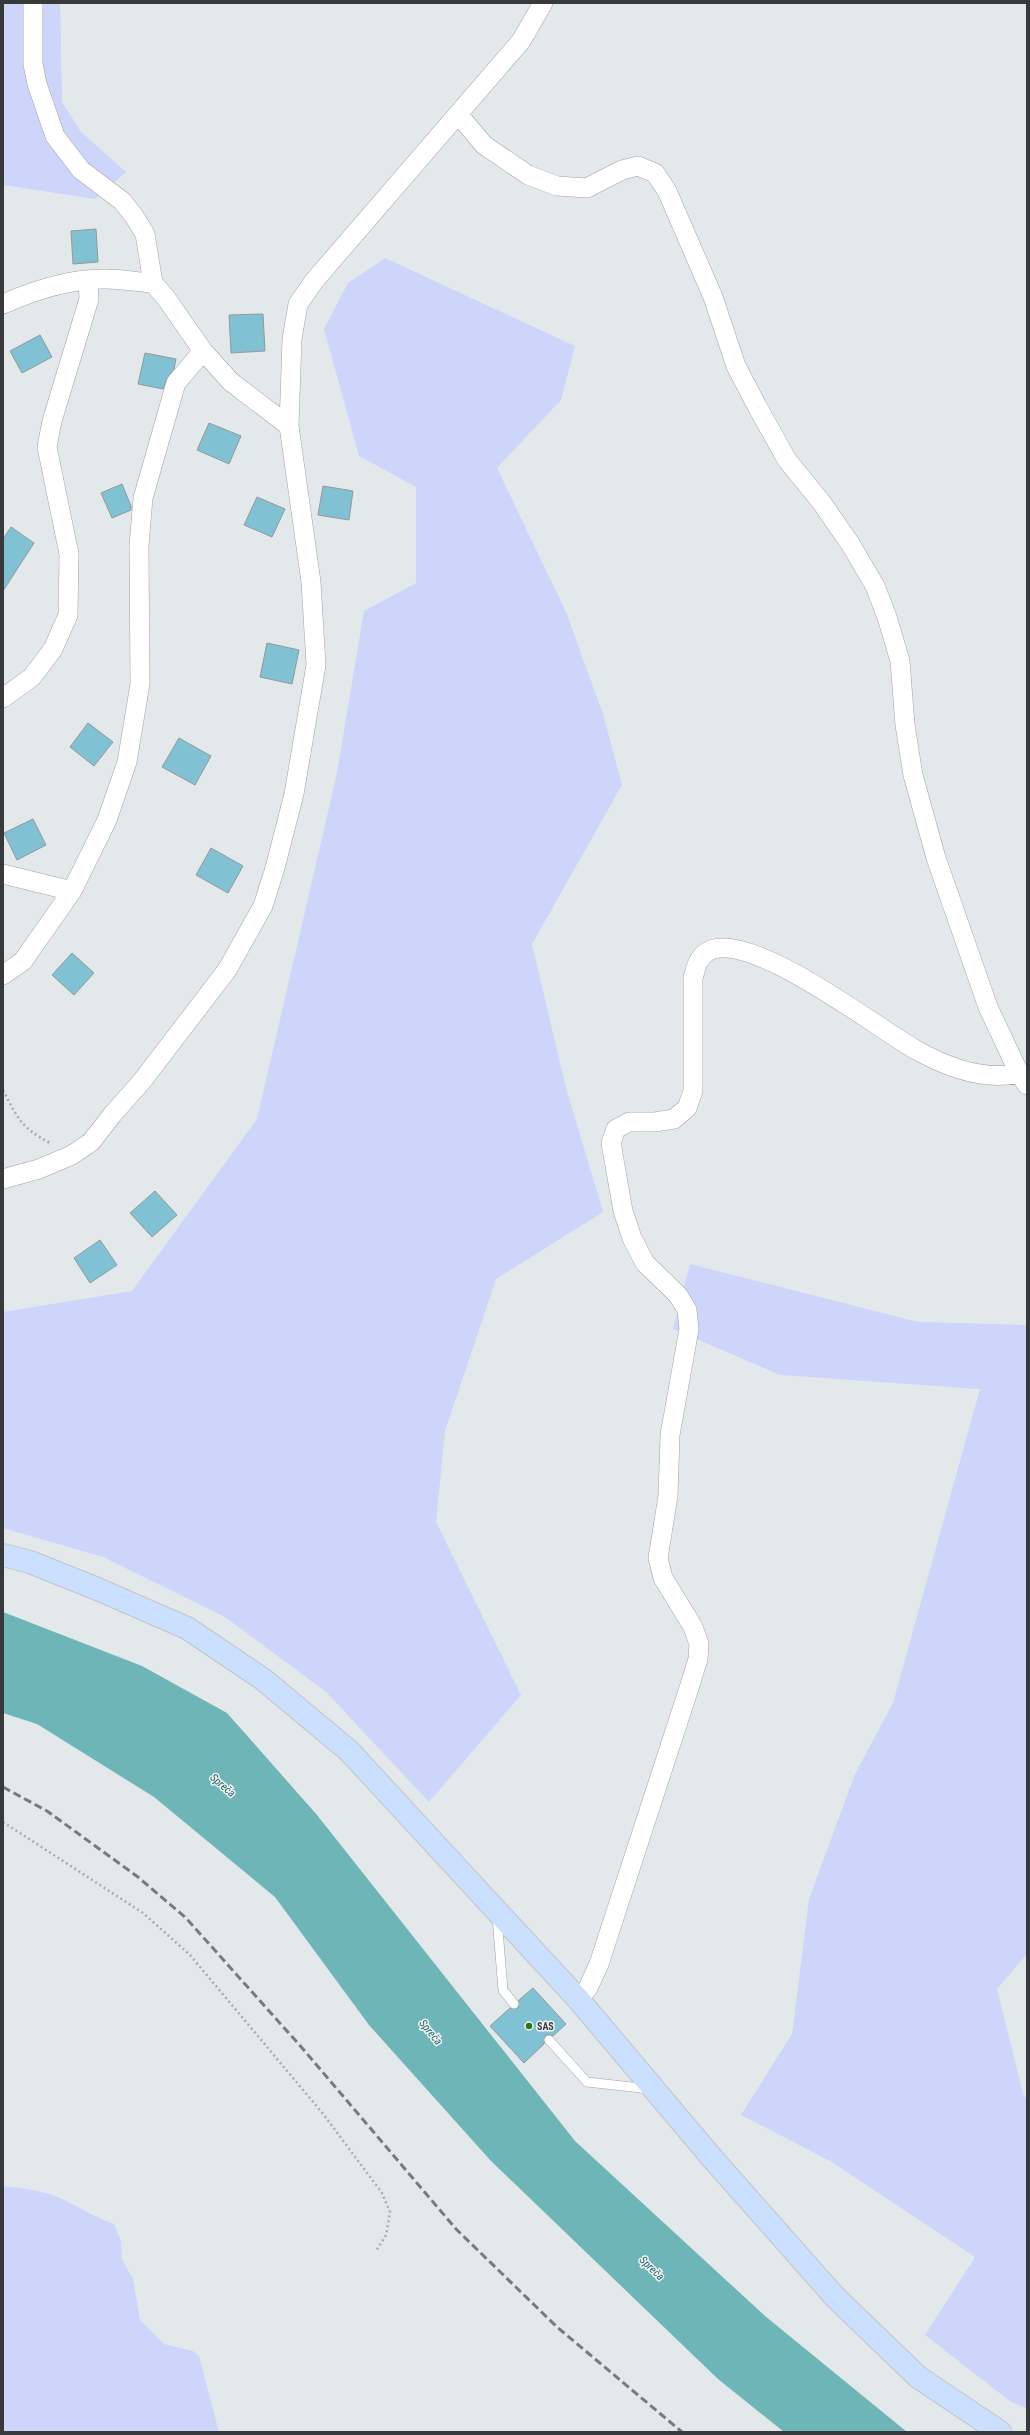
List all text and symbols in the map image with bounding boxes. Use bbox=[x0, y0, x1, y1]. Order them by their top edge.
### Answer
water label: Spreča bbox=[207, 1771, 238, 1800]
water label: Spreča bbox=[416, 2017, 445, 2048]
marker: SAS bbox=[524, 2021, 534, 2031]
place label: SAS bbox=[537, 2021, 554, 2032]
water label: Spreča bbox=[637, 2254, 667, 2283]

